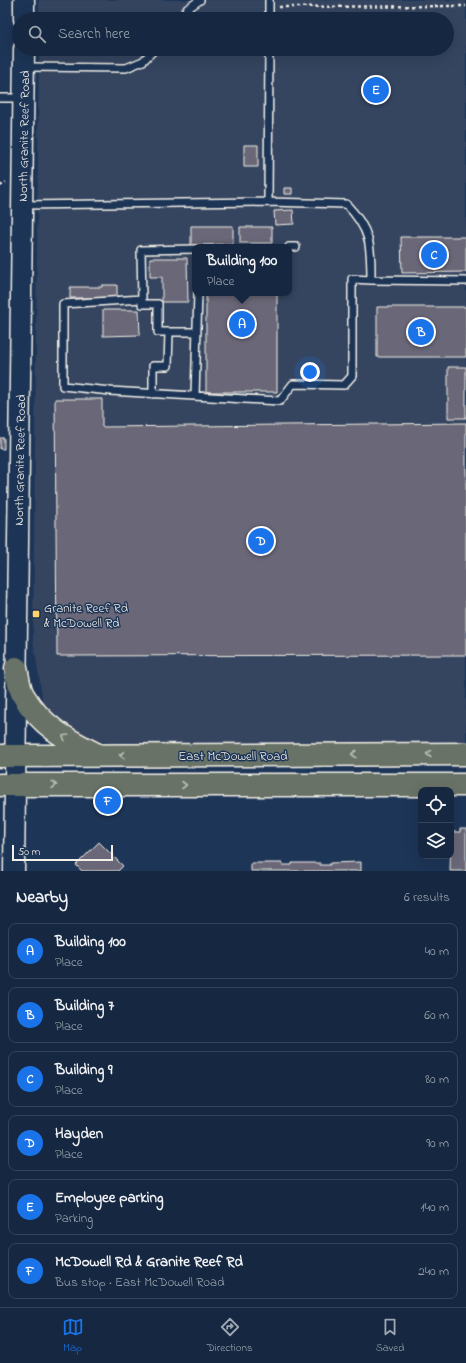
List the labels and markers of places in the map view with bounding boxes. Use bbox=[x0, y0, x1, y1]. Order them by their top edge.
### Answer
pin: E bbox=[363, 75, 389, 105]
pin: C bbox=[421, 240, 447, 270]
pin: A bbox=[229, 309, 255, 339]
pin: B bbox=[408, 317, 434, 347]
pin: D bbox=[248, 526, 274, 556]
place label: Granite Reef Rd & McDowell Rd bbox=[44, 599, 129, 633]
marker: Granite Reef Rd & McDowell Rd bbox=[31, 609, 41, 619]
pin: F bbox=[95, 786, 121, 816]

